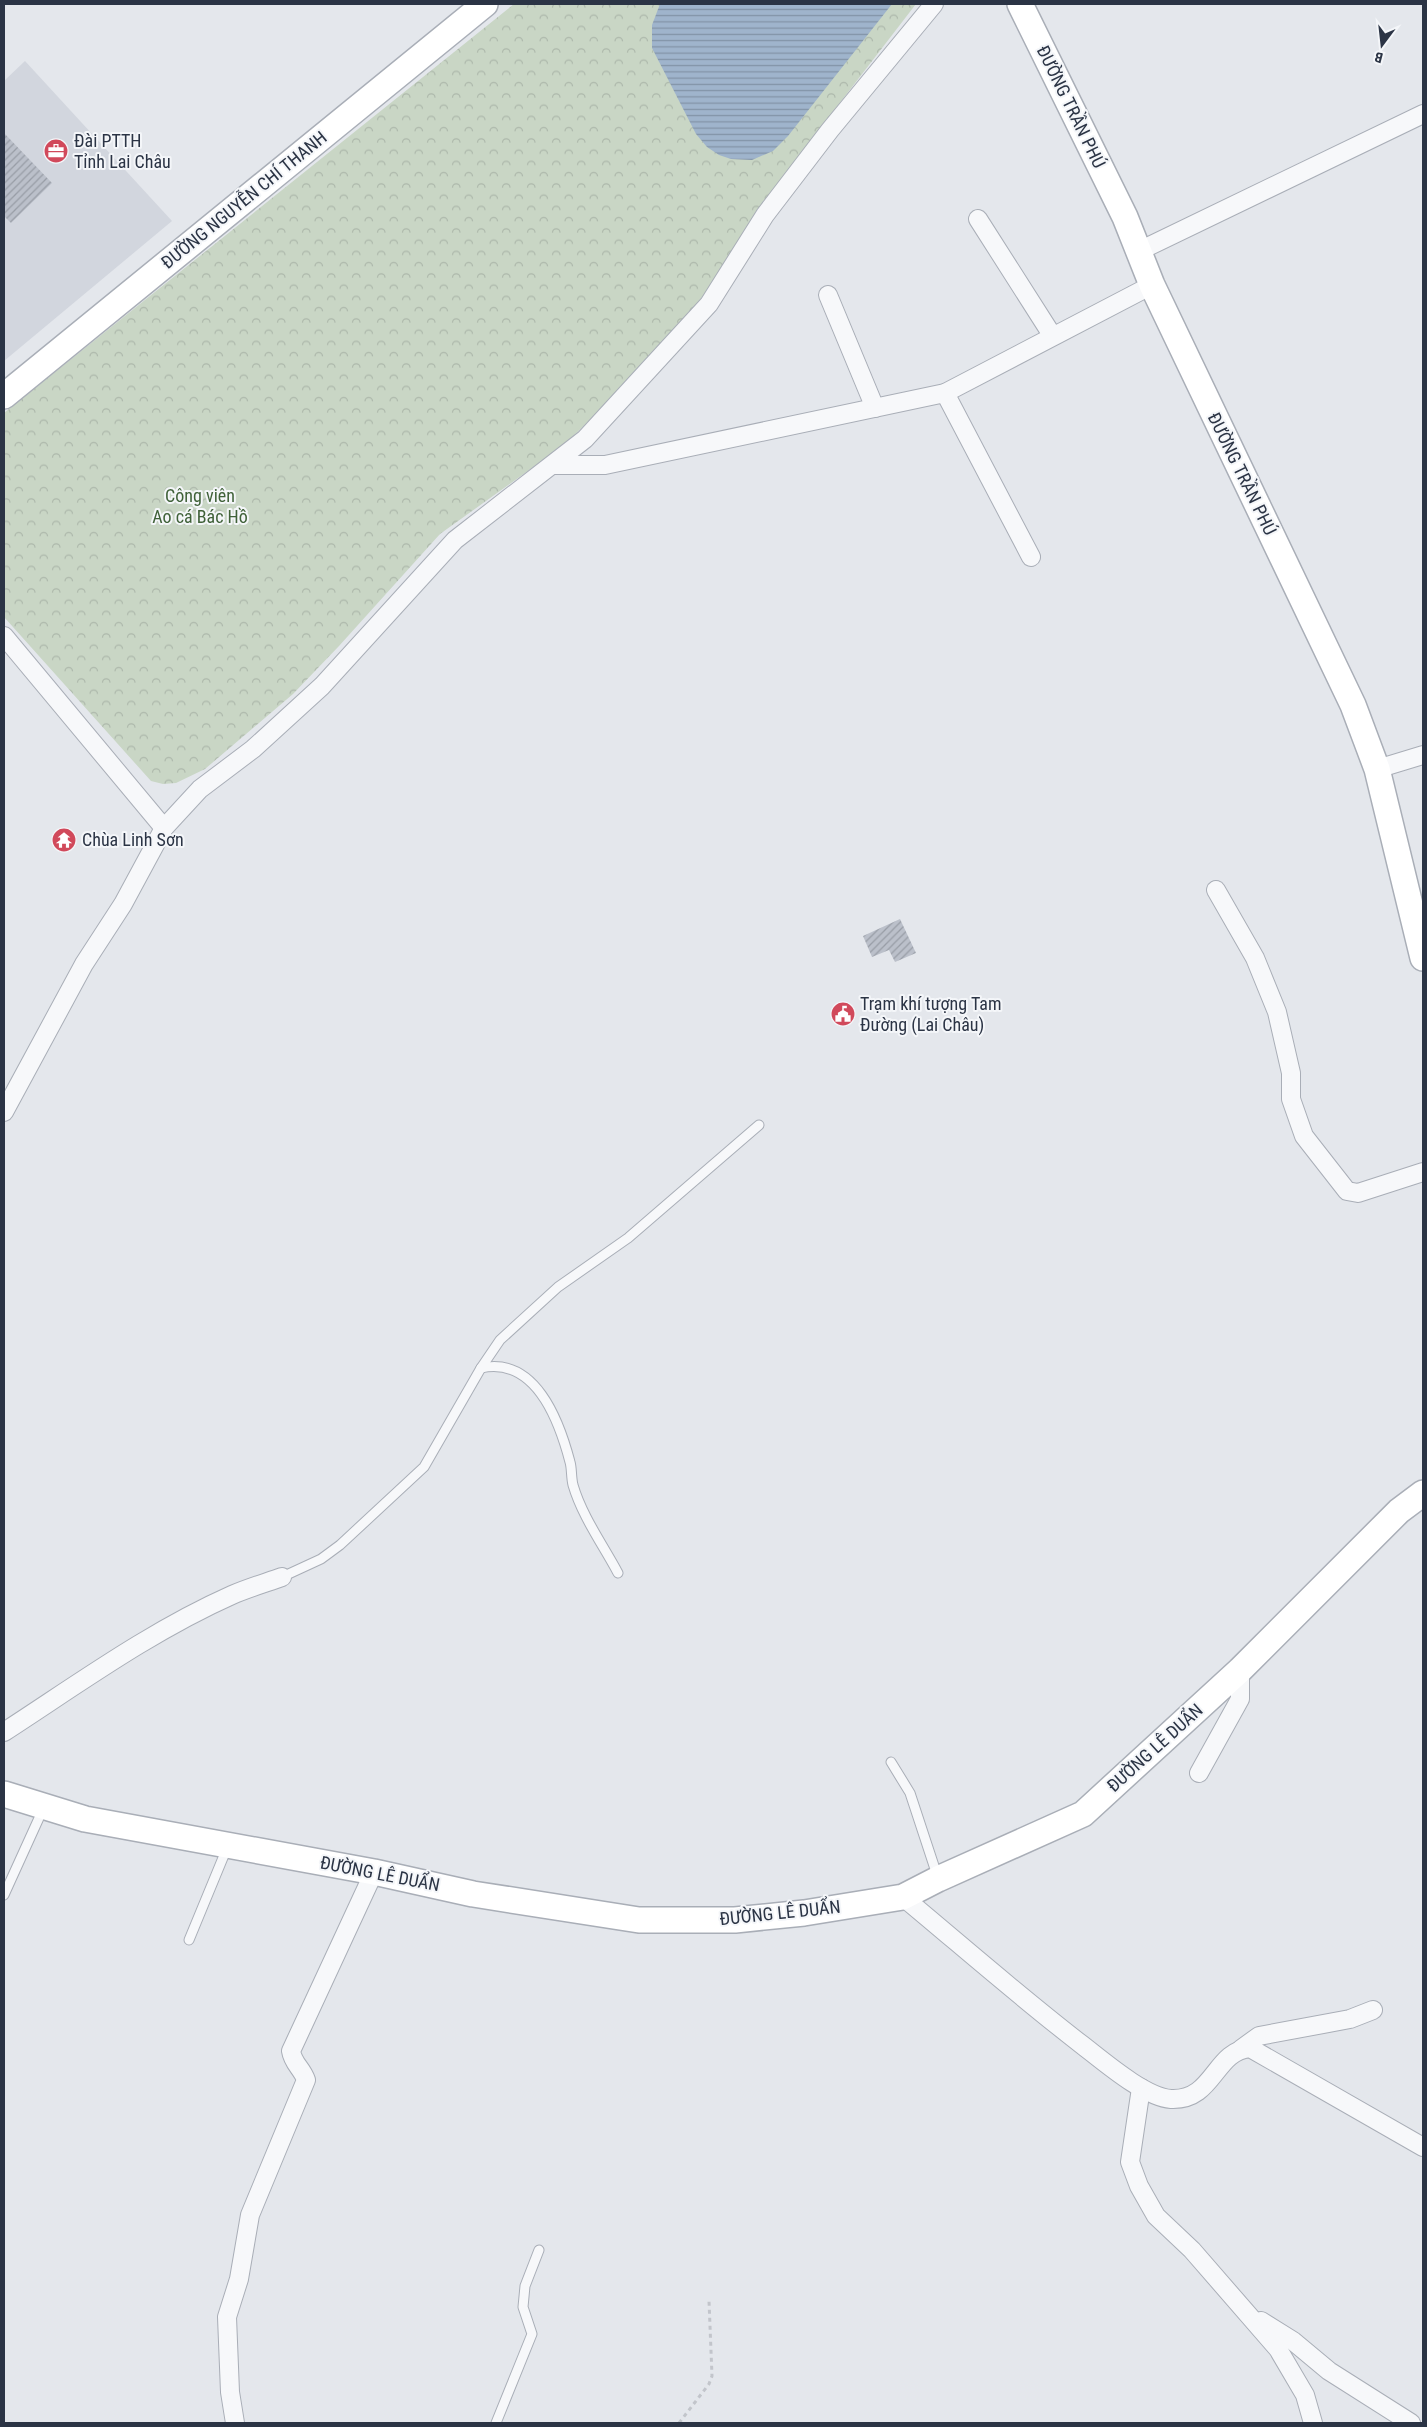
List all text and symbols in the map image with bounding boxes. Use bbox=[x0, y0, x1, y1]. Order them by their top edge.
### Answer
north arrow bbox=[1357, 20, 1407, 70]
street label: ĐƯỜNG TRẦN PHÚ bbox=[1033, 42, 1111, 171]
text: B bbox=[1373, 49, 1385, 66]
street label: ĐƯỜNG NGUYỄN CHÍ THANH bbox=[156, 126, 331, 273]
place label: Đài PTTH Tỉnh Lai Châu bbox=[74, 130, 171, 172]
office icon: Đài PTTH Tỉnh Lai Châu bbox=[43, 138, 69, 164]
street label: ĐƯỜNG TRẦN PHÚ bbox=[1204, 409, 1282, 538]
park label: Công viên Ao cá Bác Hồ bbox=[152, 485, 248, 527]
temple icon: Chùa Linh Sơn bbox=[51, 827, 77, 853]
place label: Chùa Linh Sơn bbox=[82, 829, 184, 850]
place label: Trạm khí tượng Tam Đường (Lai Châu) bbox=[860, 993, 1002, 1036]
public building icon: Trạm khí tượng Tam Đường (Lai Châu) bbox=[830, 1001, 856, 1027]
street label: ĐƯỜNG LÊ DUẨN bbox=[1102, 1698, 1207, 1796]
street label: ĐƯỜNG LÊ DUẨN bbox=[318, 1851, 442, 1895]
street label: ĐƯỜNG LÊ DUẨN bbox=[718, 1895, 841, 1929]

